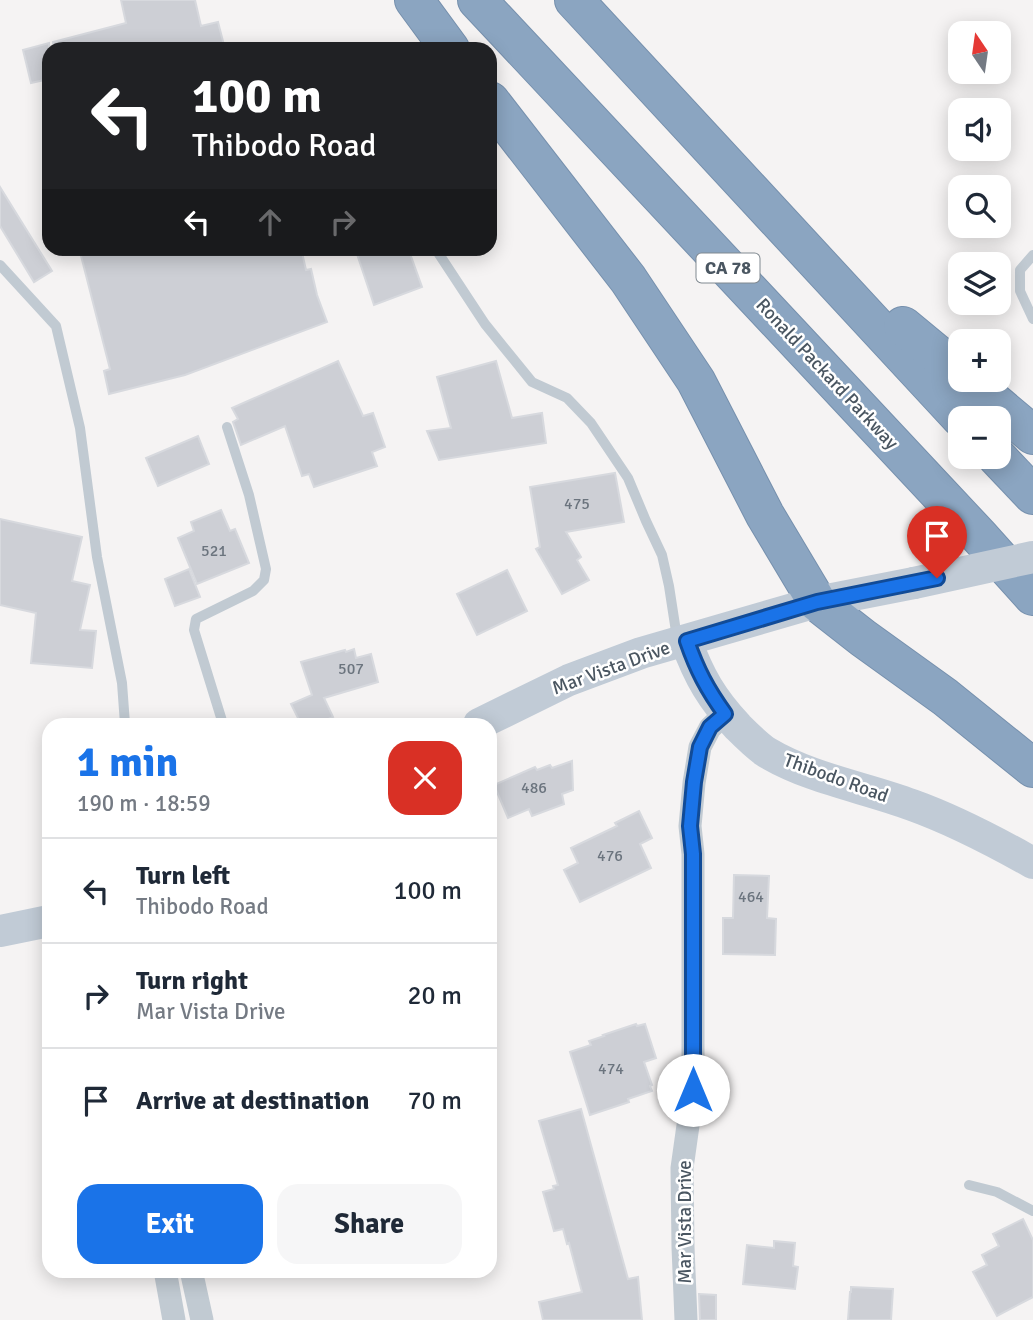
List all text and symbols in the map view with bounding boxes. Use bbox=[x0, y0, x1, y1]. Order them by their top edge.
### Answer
north arrow bbox=[948, 21, 1012, 84]
map controls bbox=[948, 21, 1011, 469]
text: 100 m bbox=[192, 66, 322, 126]
icon: left bbox=[77, 70, 168, 161]
button: sound bbox=[948, 98, 1011, 161]
text: Thibodo Road bbox=[192, 126, 377, 165]
button: search bbox=[948, 175, 1011, 238]
icon: left bbox=[178, 203, 216, 241]
icon: ahead bbox=[251, 203, 289, 241]
icon: right bbox=[324, 203, 362, 241]
button: layers bbox=[948, 252, 1011, 315]
road number: CA 78 bbox=[696, 254, 760, 282]
street label: Ronald Packard Parkway bbox=[751, 293, 903, 455]
button: + bbox=[948, 329, 1011, 392]
button: − bbox=[948, 406, 1011, 469]
house number: 475 bbox=[564, 494, 590, 514]
pin bbox=[907, 506, 967, 578]
icon: arrive bbox=[918, 517, 956, 555]
house number: 521 bbox=[201, 541, 227, 561]
street label: Mar Vista Drive bbox=[549, 636, 673, 700]
house number: 507 bbox=[338, 659, 364, 679]
text: 1 min bbox=[77, 737, 178, 788]
button: close bbox=[388, 741, 462, 815]
street label: Thibodo Road bbox=[780, 748, 892, 808]
house number: 486 bbox=[521, 778, 547, 798]
text: 190 m · 18:59 bbox=[77, 789, 211, 818]
house number: 476 bbox=[597, 846, 623, 866]
text: Turn left bbox=[136, 860, 230, 892]
icon: left bbox=[77, 872, 115, 910]
text: 100 m bbox=[393, 875, 462, 907]
house number: 464 bbox=[738, 887, 764, 907]
text: Thibodo Road bbox=[136, 892, 269, 921]
text: Turn right bbox=[136, 965, 248, 997]
icon: right bbox=[77, 977, 115, 1015]
text: 20 m bbox=[407, 980, 462, 1012]
text: Mar Vista Drive bbox=[136, 997, 285, 1026]
position arrow bbox=[656, 1053, 730, 1127]
house number: 474 bbox=[598, 1059, 624, 1079]
icon: arrive bbox=[77, 1082, 115, 1120]
text: Arrive at destination bbox=[136, 1085, 369, 1117]
text: 70 m bbox=[407, 1085, 462, 1117]
street label: Mar Vista Drive bbox=[673, 1160, 697, 1284]
button: Exit bbox=[77, 1184, 263, 1264]
button: Share bbox=[277, 1184, 462, 1264]

